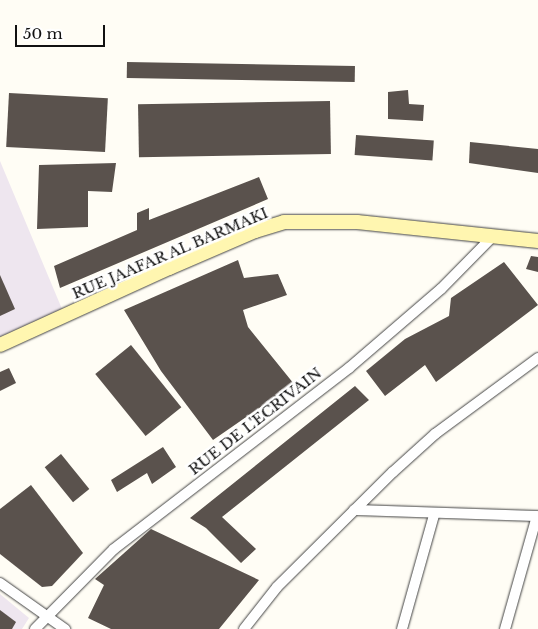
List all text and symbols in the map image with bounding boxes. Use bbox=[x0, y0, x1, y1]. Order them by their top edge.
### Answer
scale bar bbox=[18, 15, 108, 47]
text: 50 m bbox=[23, 24, 63, 43]
street label: RUE JAAFAR AL BARMAKI bbox=[69, 203, 271, 303]
street label: RUE DE L'ECRIVAIN bbox=[185, 364, 325, 478]

